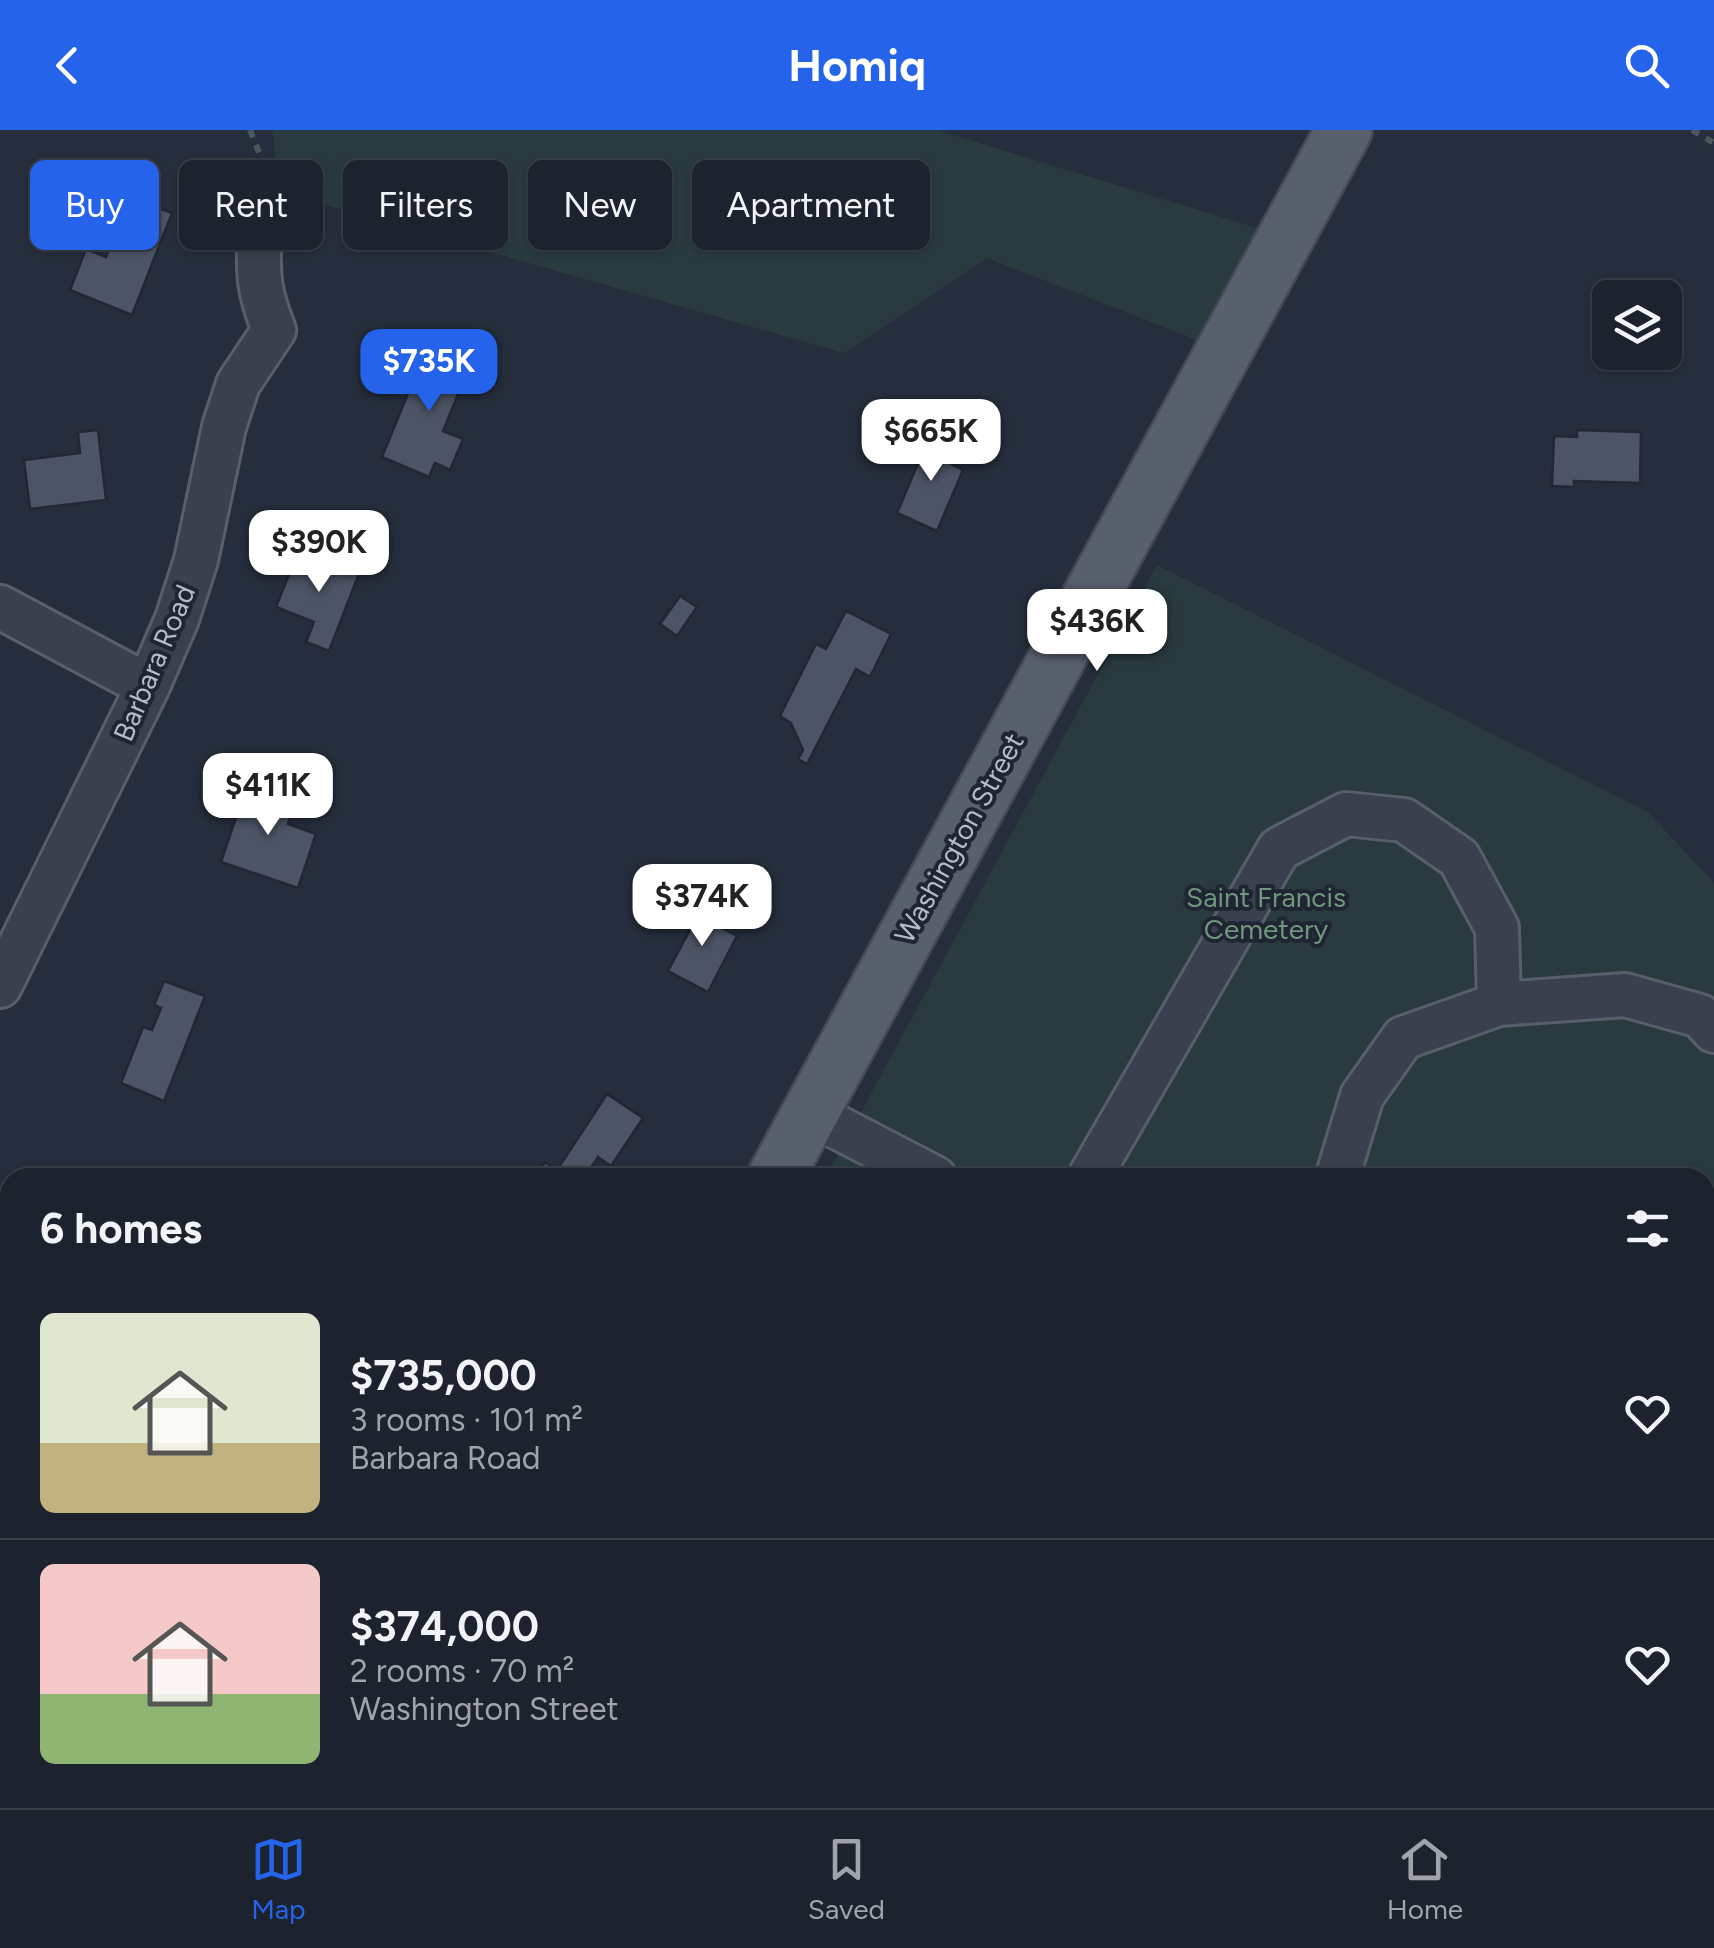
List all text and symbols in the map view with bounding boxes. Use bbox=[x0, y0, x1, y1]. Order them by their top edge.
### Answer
icon: back bbox=[40, 38, 95, 93]
text: Homiq bbox=[788, 38, 926, 92]
icon: search bbox=[1619, 38, 1674, 93]
chip: Buy bbox=[30, 160, 159, 250]
chip: Rent bbox=[179, 160, 323, 250]
chip: Filters bbox=[343, 160, 508, 250]
chip: New bbox=[528, 160, 672, 250]
chip: Apartment bbox=[692, 160, 930, 250]
map controls bbox=[1592, 280, 1682, 370]
button: layers bbox=[1592, 280, 1682, 370]
pin: $735K bbox=[359, 329, 499, 414]
text: $735K bbox=[382, 342, 476, 380]
pin: $665K bbox=[861, 399, 1001, 484]
text: $665K bbox=[884, 412, 978, 450]
pin: $390K bbox=[249, 510, 389, 595]
text: $390K bbox=[271, 523, 367, 561]
street label: Barbara Road bbox=[106, 580, 202, 746]
pin: $436K bbox=[1027, 589, 1167, 674]
text: $436K bbox=[1049, 602, 1145, 640]
street label: Washington Street bbox=[887, 727, 1031, 949]
pin: $411K bbox=[198, 753, 338, 838]
text: $411K bbox=[225, 766, 311, 804]
pin: $374K bbox=[632, 864, 772, 949]
text: $374K bbox=[655, 877, 749, 915]
park label: Saint Francis Cemetery bbox=[1186, 880, 1346, 946]
icon: filters bbox=[1620, 1201, 1675, 1256]
text: 6 homes bbox=[40, 1203, 202, 1254]
text: $735,000 bbox=[350, 1350, 537, 1401]
icon: home bbox=[120, 1353, 240, 1473]
icon: heart bbox=[1620, 1386, 1675, 1441]
text: 3 rooms · 101 m² bbox=[350, 1401, 583, 1439]
text: Barbara Road bbox=[350, 1439, 540, 1477]
text: $374,000 bbox=[350, 1601, 539, 1652]
icon: home bbox=[120, 1604, 240, 1724]
icon: heart bbox=[1620, 1637, 1675, 1692]
text: 2 rooms · 70 m² bbox=[350, 1652, 574, 1690]
text: Washington Street bbox=[350, 1690, 619, 1728]
tab: Map bbox=[251, 1832, 306, 1926]
tab: Saved bbox=[808, 1832, 885, 1926]
tab: Home bbox=[1387, 1832, 1463, 1926]

